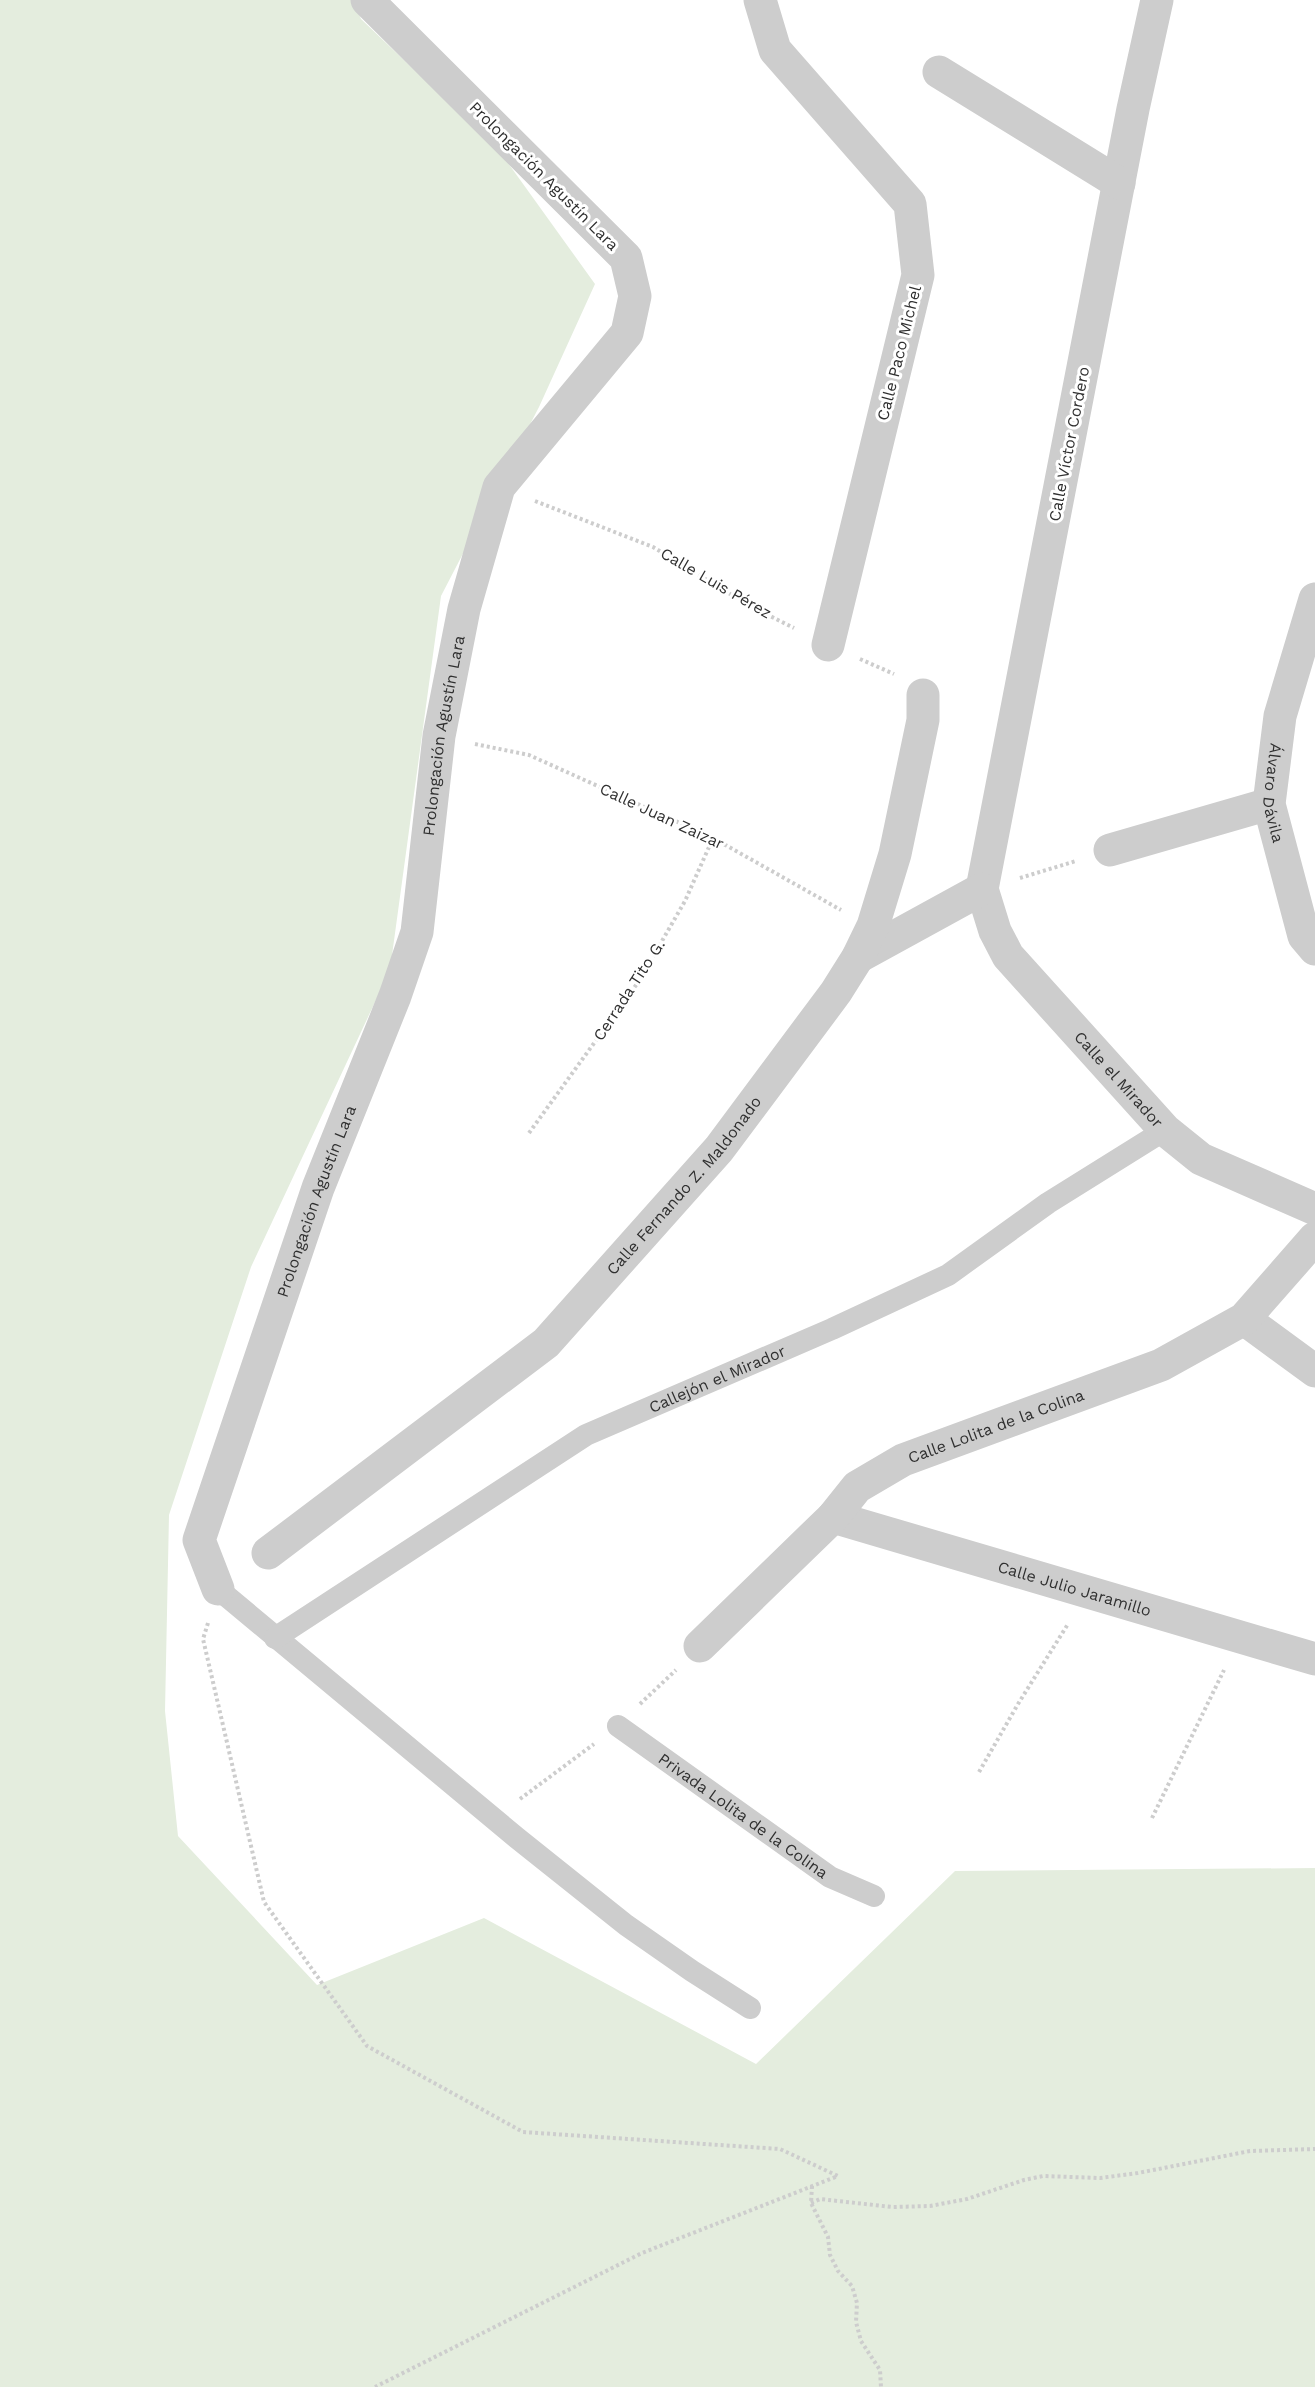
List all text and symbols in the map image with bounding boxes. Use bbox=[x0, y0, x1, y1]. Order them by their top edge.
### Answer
street label: Prolongación Agustín Lara bbox=[466, 98, 622, 254]
street label: Calle Paco Michel bbox=[873, 284, 925, 422]
street label: Calle Víctor Cordero bbox=[1045, 365, 1093, 523]
street label: Calle Luis Pérez bbox=[657, 544, 775, 622]
street label: Prolongación Agustín Lara bbox=[418, 633, 468, 837]
street label: Álvaro Dávila bbox=[1259, 742, 1288, 845]
street label: Calle Juan Zaizar bbox=[597, 779, 728, 853]
street label: Cerrada Tito G. bbox=[589, 936, 669, 1044]
street label: Calle el Mirador bbox=[1071, 1027, 1168, 1131]
street label: Calle Fernando Z. Maldonado bbox=[602, 1092, 765, 1278]
street label: Prolongación Agustín Lara bbox=[272, 1102, 360, 1300]
street label: Callejón el Mirador bbox=[646, 1341, 789, 1416]
street label: Calle Lolita de la Colina bbox=[905, 1385, 1086, 1467]
street label: Calle Julio Jaramillo bbox=[996, 1557, 1154, 1620]
street label: Privada Lolita de la Colina bbox=[655, 1749, 832, 1882]

